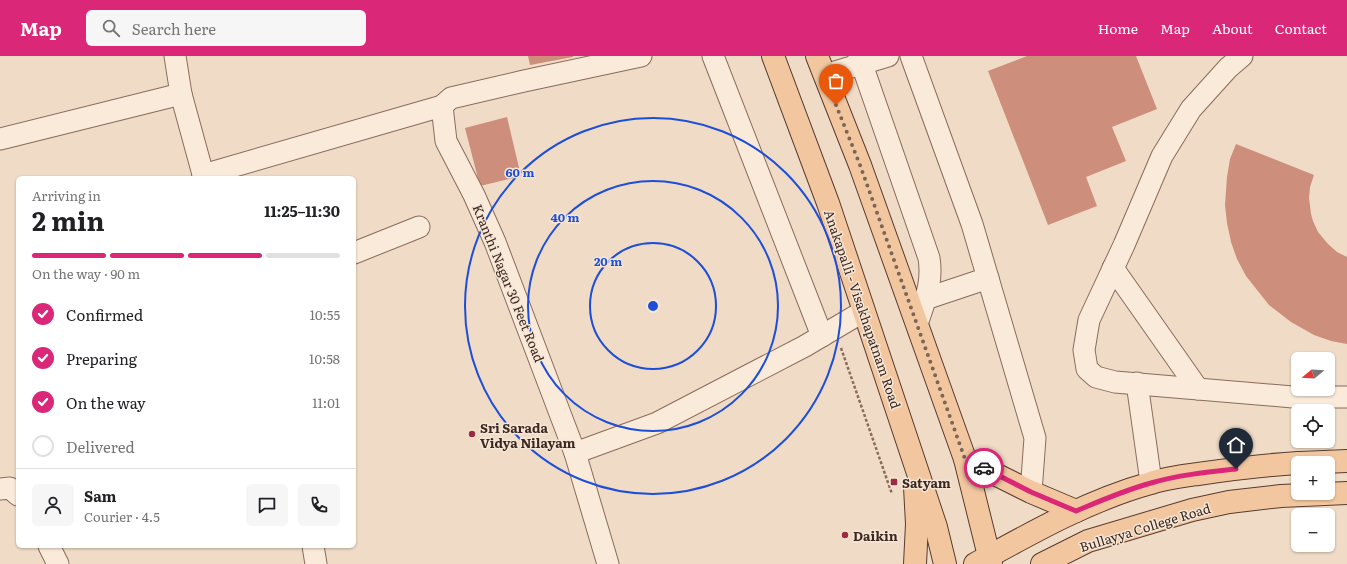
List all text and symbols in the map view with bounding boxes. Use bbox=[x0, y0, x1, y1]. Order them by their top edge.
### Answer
search box bbox=[86, 10, 366, 46]
text: Map bbox=[20, 14, 62, 42]
icon: search bbox=[100, 17, 122, 39]
text: Search here bbox=[132, 17, 216, 40]
text: Home bbox=[1098, 18, 1138, 38]
text: Map bbox=[1160, 18, 1190, 38]
text: About bbox=[1212, 18, 1253, 38]
text: Contact bbox=[1275, 18, 1327, 38]
pin bbox=[819, 64, 853, 105]
icon: bag bbox=[825, 70, 847, 92]
text: 60 m bbox=[506, 163, 534, 181]
text: Arriving in bbox=[32, 186, 101, 205]
text: 11:25–11:30 bbox=[264, 199, 340, 222]
text: 2 min bbox=[32, 200, 105, 239]
street label: Kranthi Nagar 30 Feet Road bbox=[469, 201, 549, 365]
street label: Anakapalli - Visakhapatnam Road bbox=[820, 207, 906, 411]
text: 40 m bbox=[551, 208, 580, 226]
text: 20 m bbox=[594, 252, 622, 270]
text: On the way · 90 m bbox=[32, 264, 140, 283]
centre of rings bbox=[646, 299, 660, 313]
icon: check bbox=[32, 303, 54, 325]
text: Confirmed bbox=[66, 303, 143, 326]
text: 10:55 bbox=[310, 305, 340, 324]
icon: check bbox=[32, 347, 54, 369]
text: Preparing bbox=[66, 347, 137, 370]
text: 10:58 bbox=[309, 349, 340, 368]
north arrow bbox=[1291, 352, 1335, 396]
map controls bbox=[1291, 352, 1335, 552]
icon: check bbox=[32, 391, 54, 413]
text: On the way bbox=[66, 391, 146, 414]
text: 11:01 bbox=[312, 393, 340, 412]
button: locate bbox=[1291, 404, 1335, 448]
place label: Sri Sarada Vidya Nilayam bbox=[480, 418, 576, 452]
pin bbox=[1219, 428, 1253, 469]
marker: Sri Sarada Vidya Nilayam bbox=[467, 429, 477, 439]
icon: home bbox=[1225, 434, 1247, 456]
text: Delivered bbox=[66, 435, 135, 458]
courier bbox=[964, 448, 1004, 488]
button: + bbox=[1291, 456, 1335, 500]
icon: car bbox=[973, 457, 995, 479]
place label: Satyam bbox=[902, 473, 951, 492]
marker: Satyam bbox=[889, 477, 899, 487]
button: person bbox=[32, 484, 74, 526]
text: Sam bbox=[84, 484, 117, 507]
button: chat bbox=[246, 484, 288, 526]
button: phone bbox=[298, 484, 340, 526]
street label: Bullayya College Road bbox=[1077, 498, 1213, 556]
text: Courier · 4.5 bbox=[84, 507, 160, 526]
button: − bbox=[1291, 508, 1335, 552]
place label: Daikin bbox=[853, 526, 898, 545]
marker: Daikin bbox=[840, 530, 850, 540]

